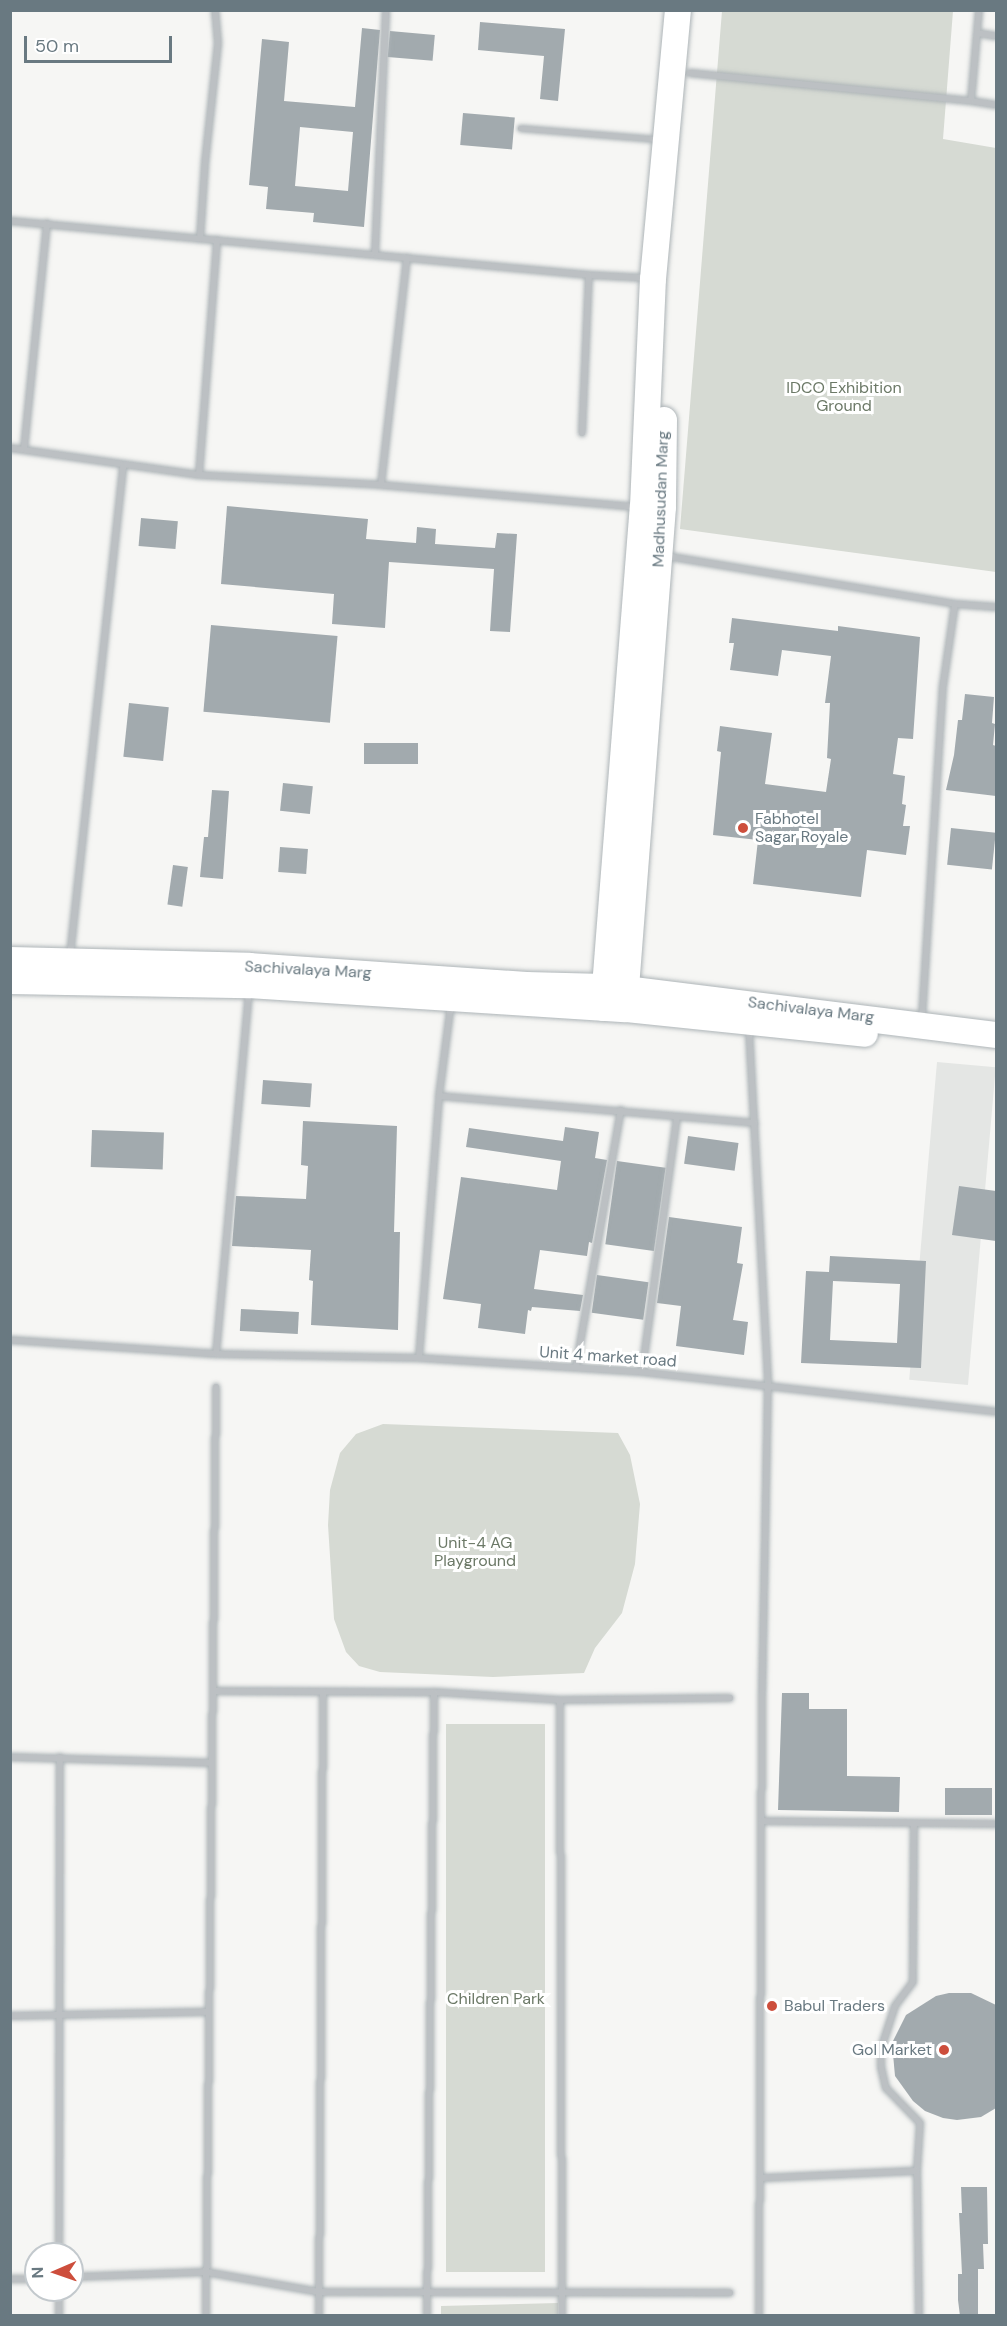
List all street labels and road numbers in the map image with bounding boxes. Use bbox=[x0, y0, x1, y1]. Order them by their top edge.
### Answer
street label: Madhusudan Marg bbox=[649, 430, 673, 568]
street label: Sachivalaya Marg bbox=[244, 957, 372, 983]
street label: Sachivalaya Marg bbox=[747, 993, 875, 1027]
street label: Unit 4 market road bbox=[539, 1343, 677, 1371]

